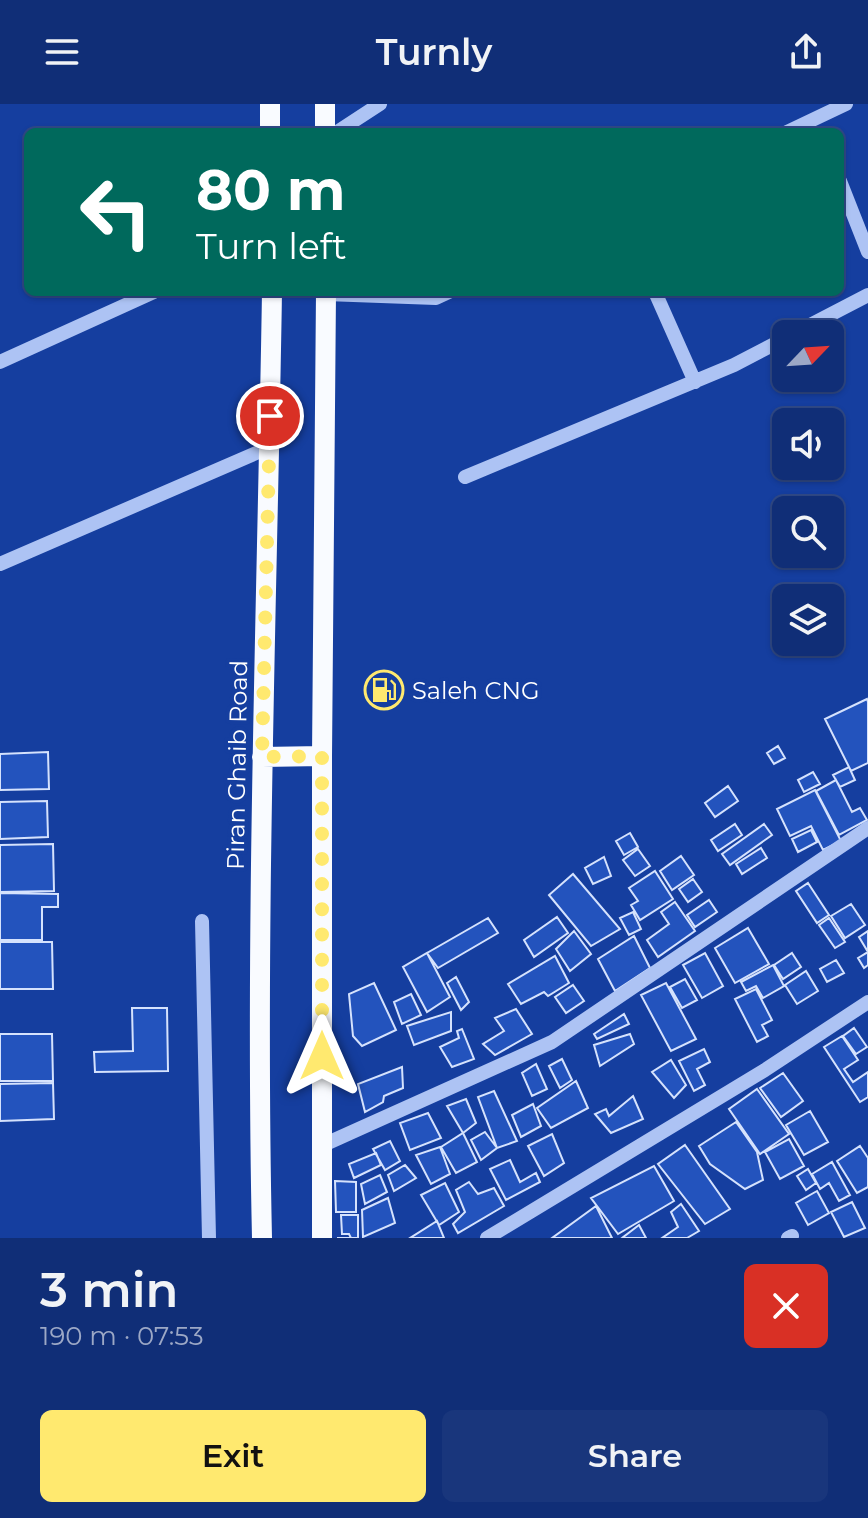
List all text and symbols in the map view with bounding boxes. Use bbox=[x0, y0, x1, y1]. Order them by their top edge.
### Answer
icon: menu bbox=[40, 30, 84, 74]
text: Turnly bbox=[376, 30, 492, 74]
icon: share bbox=[784, 30, 828, 74]
text: 80 m bbox=[196, 156, 346, 224]
icon: left bbox=[64, 160, 168, 264]
text: Turn left bbox=[196, 224, 347, 268]
north arrow bbox=[772, 320, 844, 392]
map controls bbox=[772, 320, 844, 656]
pin bbox=[236, 382, 304, 450]
icon: arrive bbox=[248, 394, 292, 438]
button: sound bbox=[772, 408, 844, 480]
button: search bbox=[772, 496, 844, 568]
button: layers bbox=[772, 584, 844, 656]
street label: Piran Ghaib Road bbox=[221, 660, 253, 870]
fuel station icon: Saleh CNG bbox=[363, 669, 405, 711]
place label: Saleh CNG bbox=[412, 676, 539, 705]
position arrow bbox=[280, 1014, 364, 1098]
text: 3 min bbox=[40, 1261, 178, 1319]
button: close bbox=[744, 1264, 828, 1348]
text: 190 m · 07:53 bbox=[40, 1320, 204, 1352]
button: Exit bbox=[40, 1410, 426, 1502]
button: Share bbox=[442, 1410, 828, 1502]

